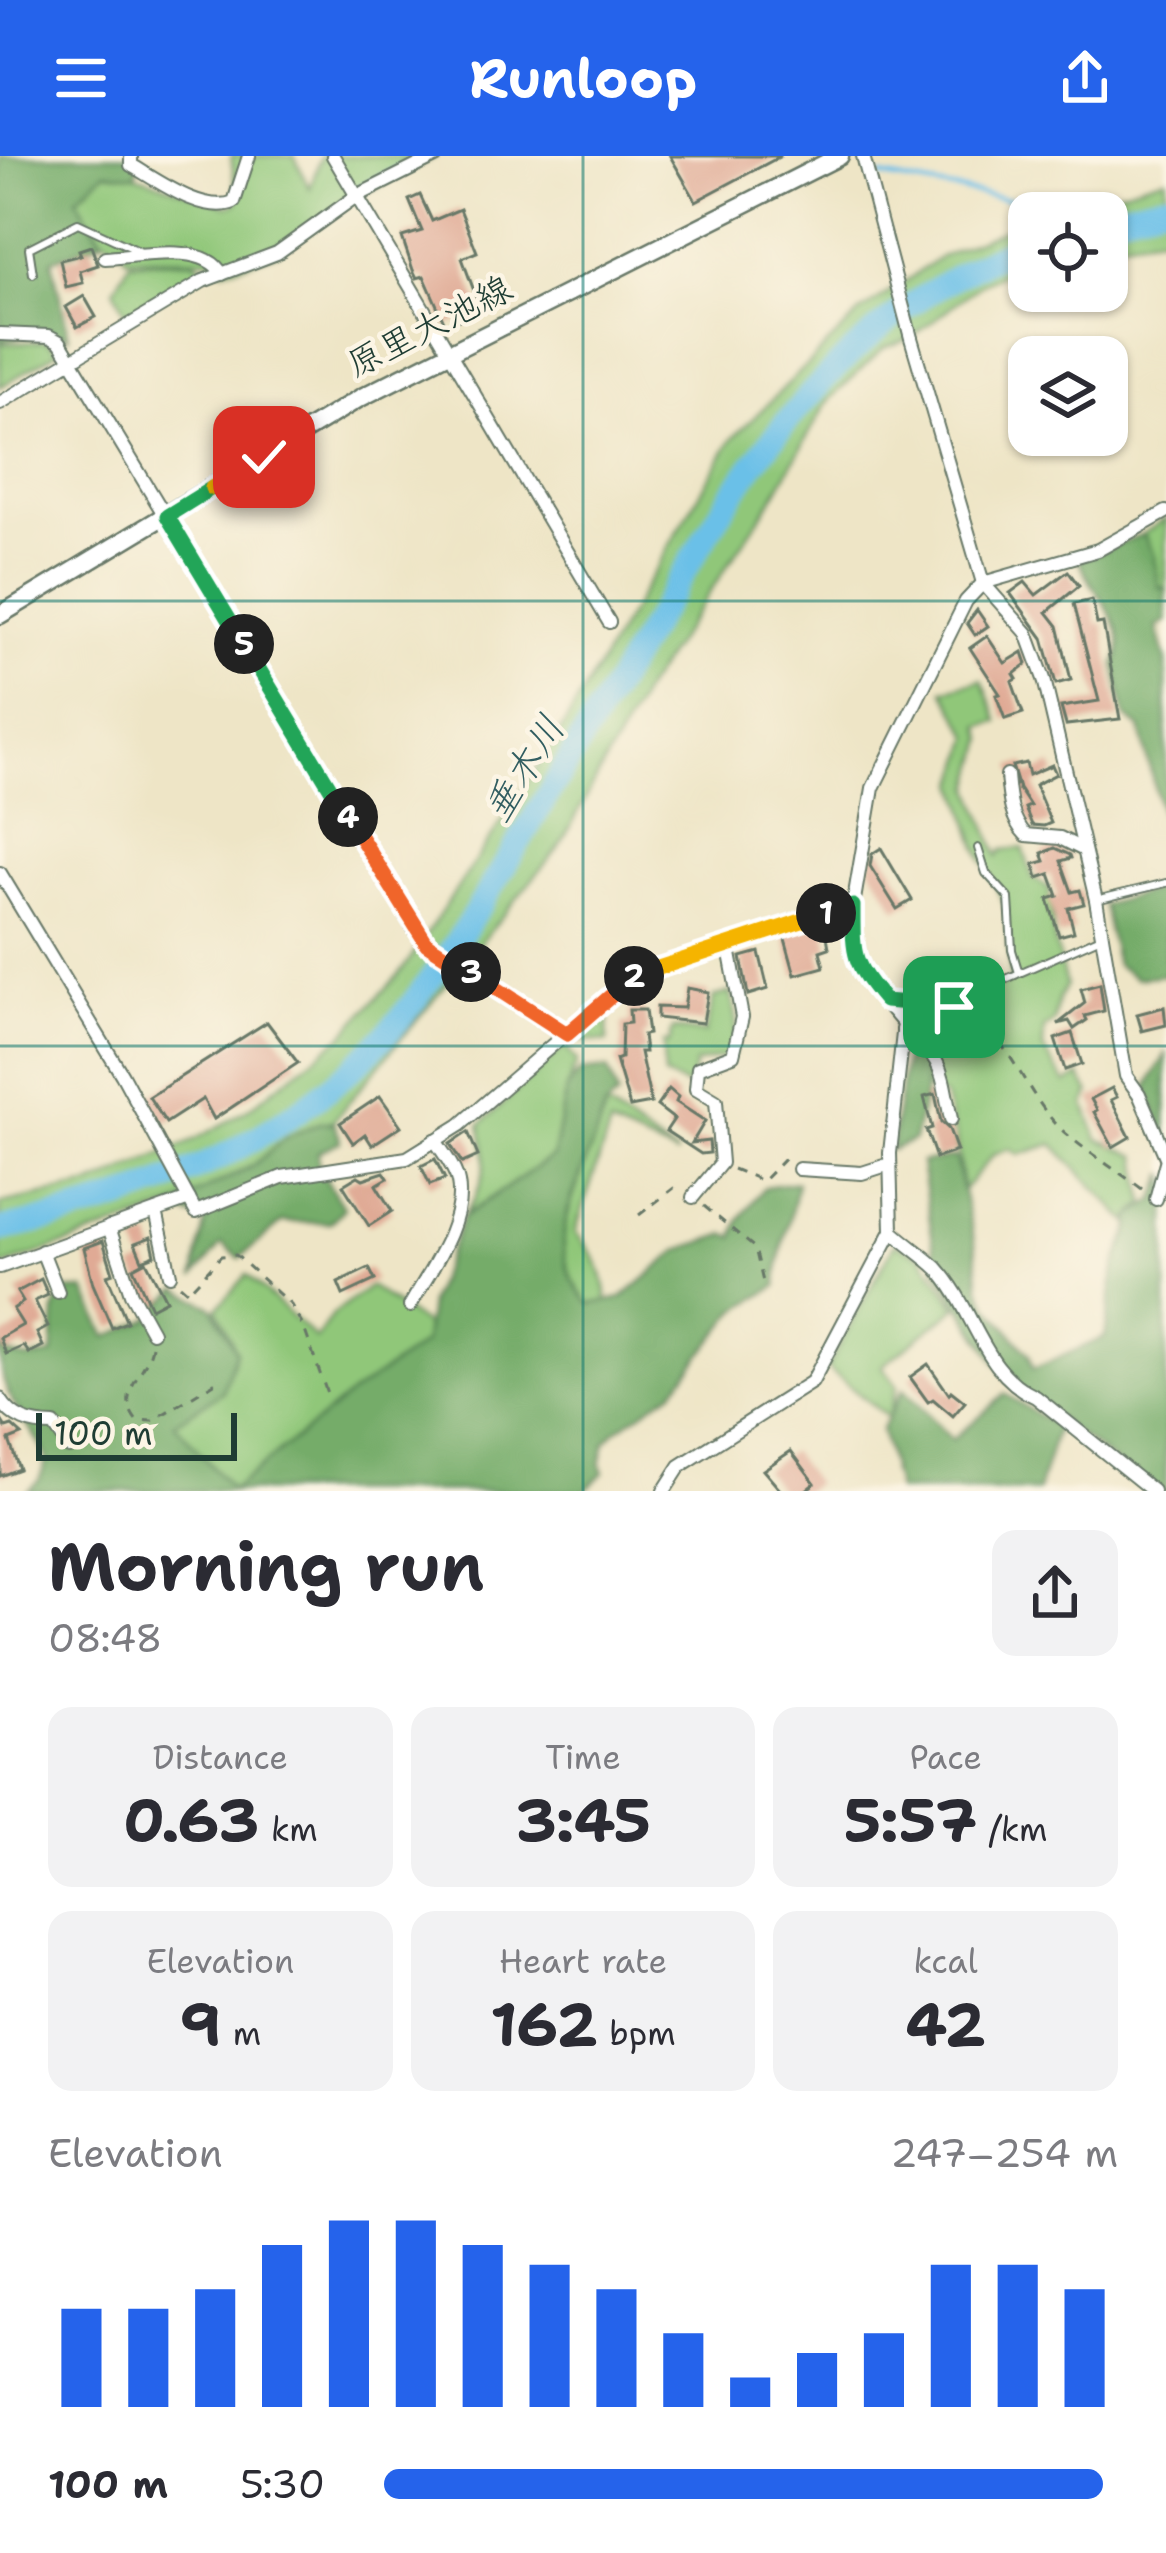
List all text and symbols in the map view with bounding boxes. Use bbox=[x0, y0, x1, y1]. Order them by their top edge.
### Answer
text: Runloop bbox=[469, 42, 697, 114]
icon: menu bbox=[48, 45, 114, 111]
icon: share bbox=[1052, 45, 1118, 111]
map controls bbox=[1008, 192, 1128, 456]
button: locate bbox=[1008, 192, 1128, 312]
street label: 原里大池線 bbox=[338, 263, 520, 389]
button: layers bbox=[1008, 336, 1128, 456]
pin bbox=[213, 406, 315, 508]
icon: check bbox=[231, 424, 297, 490]
pin: 5 bbox=[214, 614, 274, 674]
text: 5 bbox=[234, 621, 254, 666]
water label: 垂木川 bbox=[470, 705, 576, 831]
pin: 4 bbox=[318, 787, 378, 847]
text: 4 bbox=[336, 794, 360, 839]
pin: 1 bbox=[796, 883, 856, 943]
text: 1 bbox=[818, 890, 834, 935]
pin: 3 bbox=[441, 942, 501, 1002]
pin: 2 bbox=[604, 946, 664, 1006]
text: 3 bbox=[459, 949, 483, 994]
text: 2 bbox=[622, 953, 646, 998]
pin bbox=[903, 956, 1005, 1058]
icon: arrive bbox=[921, 974, 987, 1040]
scale bar bbox=[36, 1407, 237, 1460]
text: 100 m bbox=[54, 1411, 153, 1456]
text: Morning run bbox=[48, 1523, 484, 1611]
button: share bbox=[992, 1530, 1118, 1656]
text: 08:48 bbox=[48, 1612, 163, 1664]
text: Distance bbox=[153, 1735, 288, 1780]
text: Time bbox=[545, 1735, 621, 1780]
text: Pace bbox=[909, 1735, 982, 1780]
text: 0.63 bbox=[123, 1780, 260, 1860]
text: 3:45 bbox=[515, 1780, 651, 1860]
text: 5:57 bbox=[844, 1780, 977, 1860]
text: km bbox=[260, 1807, 318, 1852]
text: /km bbox=[977, 1807, 1047, 1852]
text: Elevation bbox=[146, 1939, 294, 1984]
text: Heart rate bbox=[499, 1939, 667, 1984]
text: kcal bbox=[914, 1939, 978, 1984]
text: 9 bbox=[179, 1984, 221, 2064]
text: 162 bbox=[490, 1984, 598, 2064]
text: 42 bbox=[905, 1984, 986, 2064]
text: m bbox=[221, 2011, 261, 2056]
text: bpm bbox=[598, 2011, 676, 2056]
text: Elevation bbox=[48, 2127, 223, 2179]
text: 247–254 m bbox=[890, 2127, 1118, 2179]
text: 100 m bbox=[48, 2458, 168, 2510]
text: 5:30 bbox=[240, 2458, 325, 2510]

